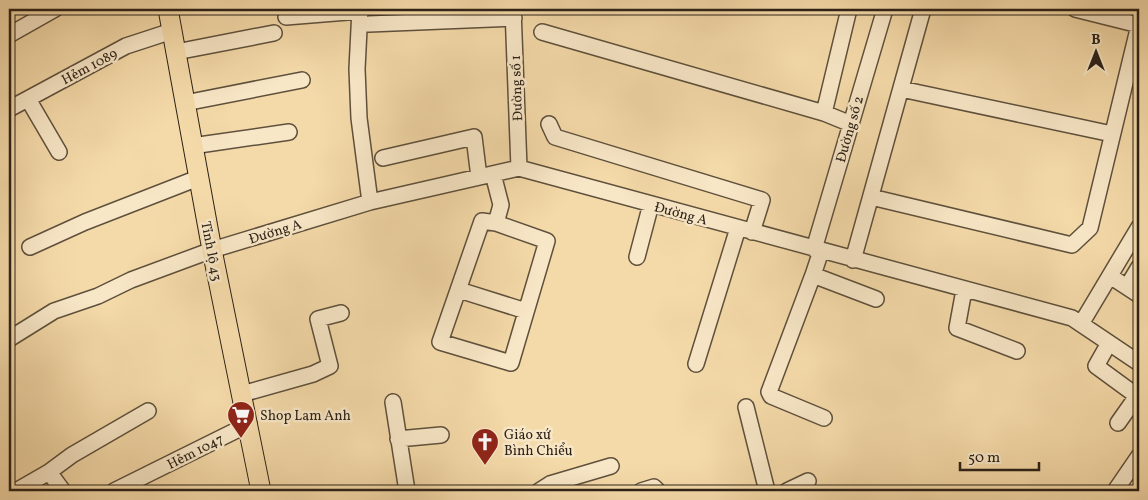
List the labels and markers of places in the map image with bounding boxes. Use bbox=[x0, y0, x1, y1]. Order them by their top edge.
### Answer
supermarket icon: Shop Lam Anh bbox=[226, 400, 256, 439]
place label: Shop Lam Anh bbox=[260, 407, 351, 426]
place label: Giáo xứ Bình Chiểu bbox=[504, 426, 573, 461]
church icon: Giáo xứ Bình Chiểu bbox=[470, 427, 500, 466]

